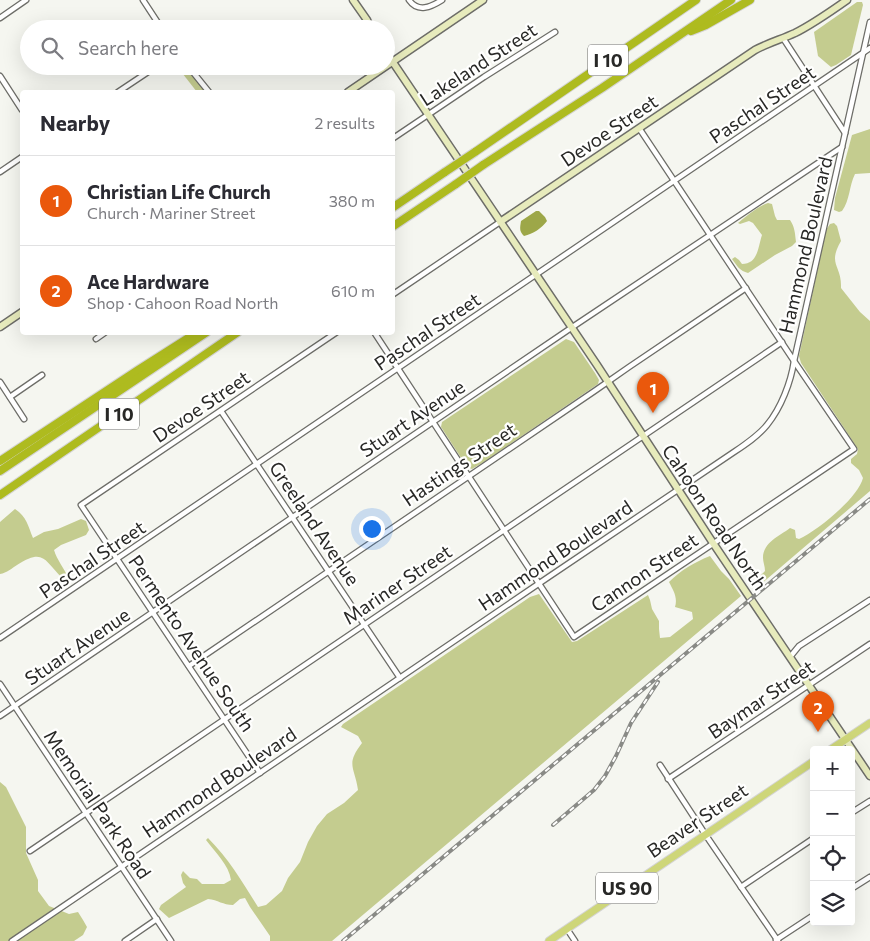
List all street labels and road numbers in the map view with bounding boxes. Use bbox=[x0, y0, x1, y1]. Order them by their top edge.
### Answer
street label: Lakeland Street bbox=[415, 18, 541, 110]
road number: I 10 bbox=[588, 44, 628, 76]
street label: Paschal Street bbox=[705, 60, 820, 148]
street label: Devoe Street bbox=[556, 89, 662, 171]
street label: Hammond Boulevard bbox=[773, 154, 837, 336]
street label: Paschal Street bbox=[370, 287, 485, 375]
street label: Devoe Street bbox=[148, 365, 254, 447]
street label: Stuart Avenue bbox=[355, 374, 469, 462]
road number: I 10 bbox=[99, 398, 139, 429]
street label: Hastings Street bbox=[398, 417, 521, 511]
street label: Cahoon Road North bbox=[658, 440, 772, 594]
street label: Greeland Avenue bbox=[265, 457, 365, 589]
street label: Hammond Boulevard bbox=[474, 495, 636, 615]
street label: Paschal Street bbox=[35, 515, 150, 603]
street label: Cannon Street bbox=[586, 528, 702, 616]
street label: Mariner Street bbox=[338, 539, 456, 629]
street label: Permento Avenue South bbox=[124, 550, 260, 736]
street label: Stuart Avenue bbox=[20, 602, 134, 690]
street label: Baymar Street bbox=[703, 655, 819, 743]
street label: Hammond Boulevard bbox=[138, 722, 300, 842]
street label: Memorial Park Road bbox=[40, 725, 156, 883]
street label: Beaver Street bbox=[642, 778, 752, 862]
road number: US 90 bbox=[596, 872, 658, 904]

